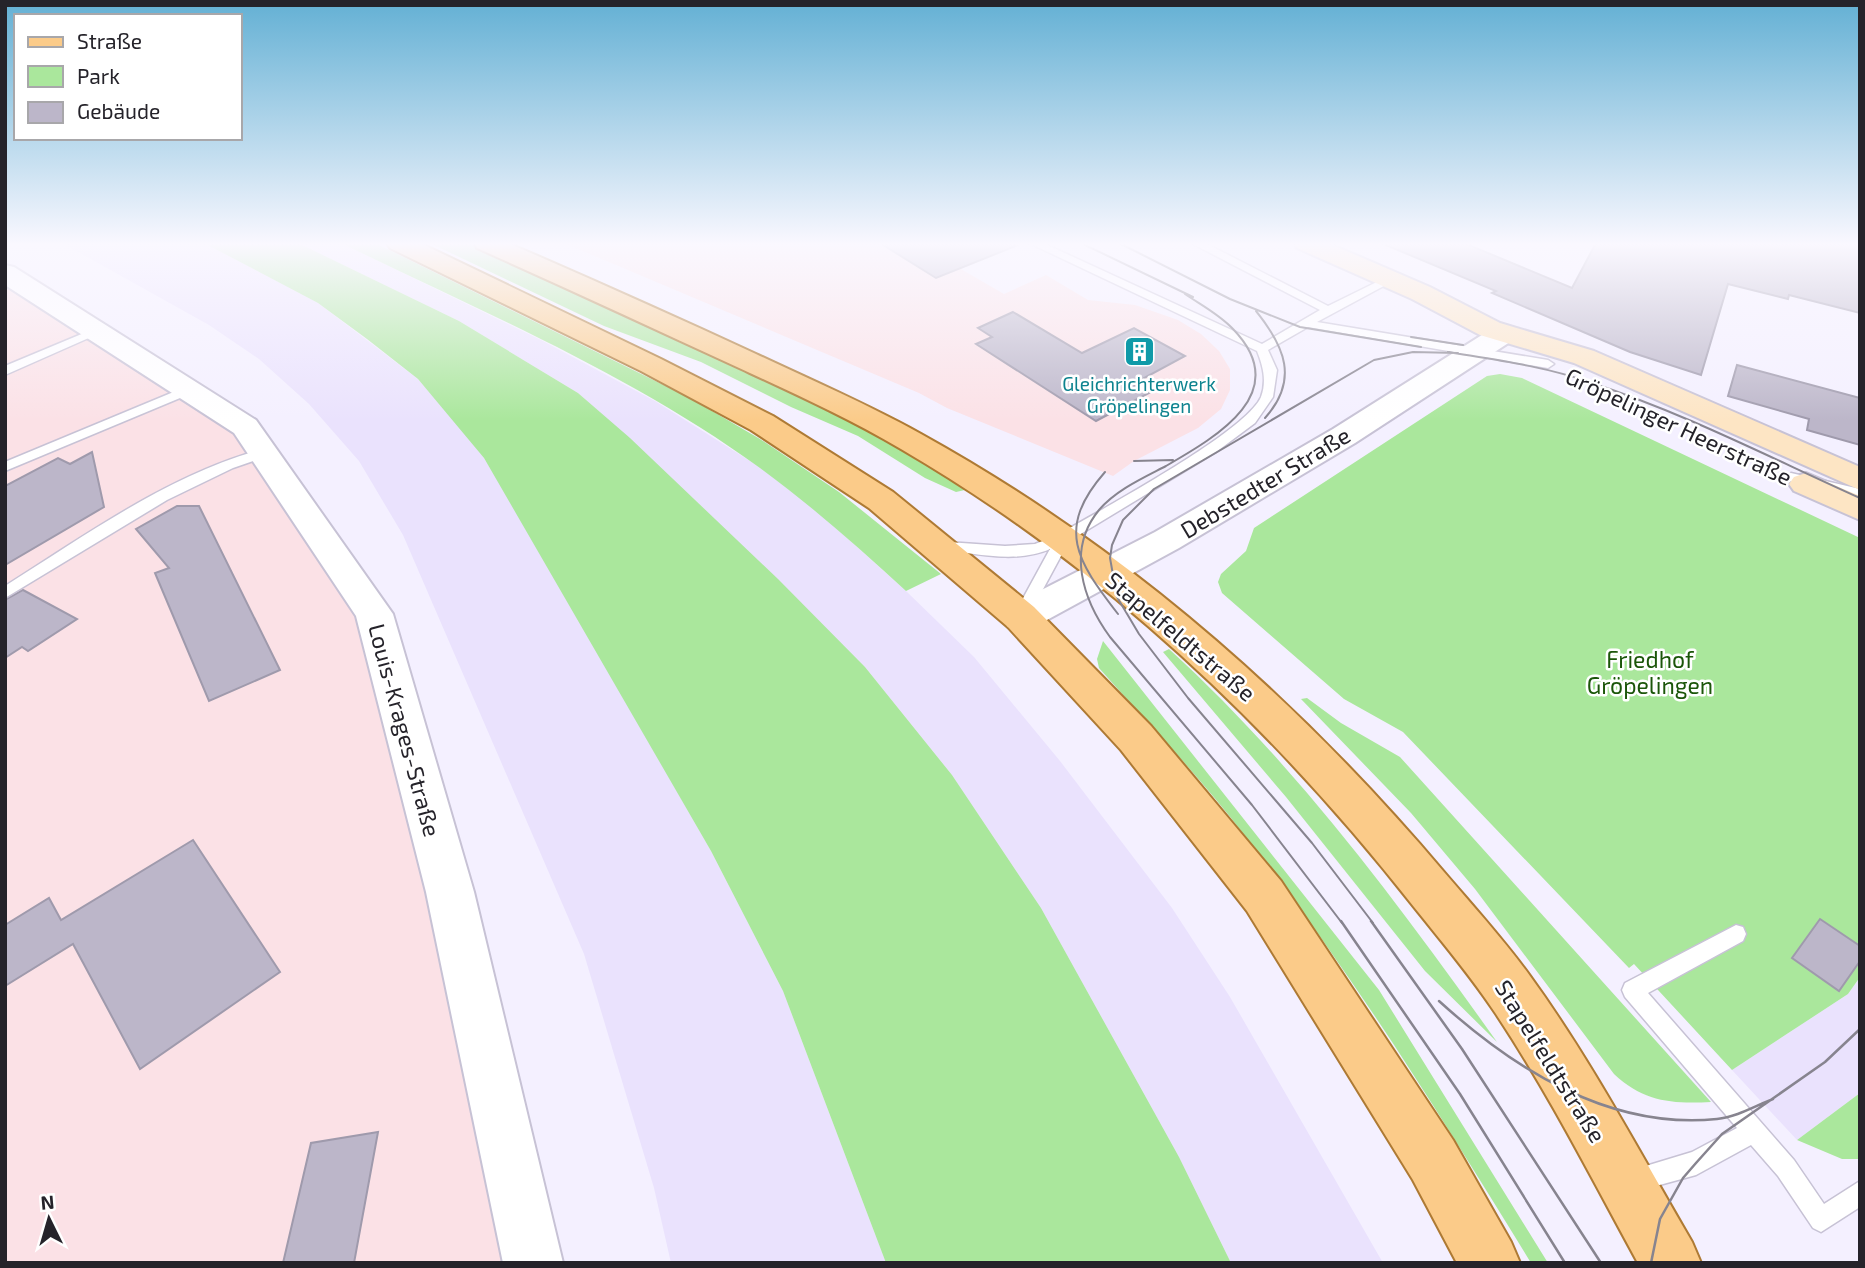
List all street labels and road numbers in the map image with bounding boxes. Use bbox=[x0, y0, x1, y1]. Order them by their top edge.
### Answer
street label: Gröpelinger Heerstraße bbox=[1561, 361, 1797, 491]
street label: Debstedter Straße bbox=[1175, 420, 1355, 544]
street label: Stapelfeldtstraße bbox=[1101, 565, 1261, 707]
street label: Louis-Krages-Straße bbox=[363, 621, 447, 839]
street label: Stapelfeldtstraße bbox=[1490, 975, 1612, 1147]

